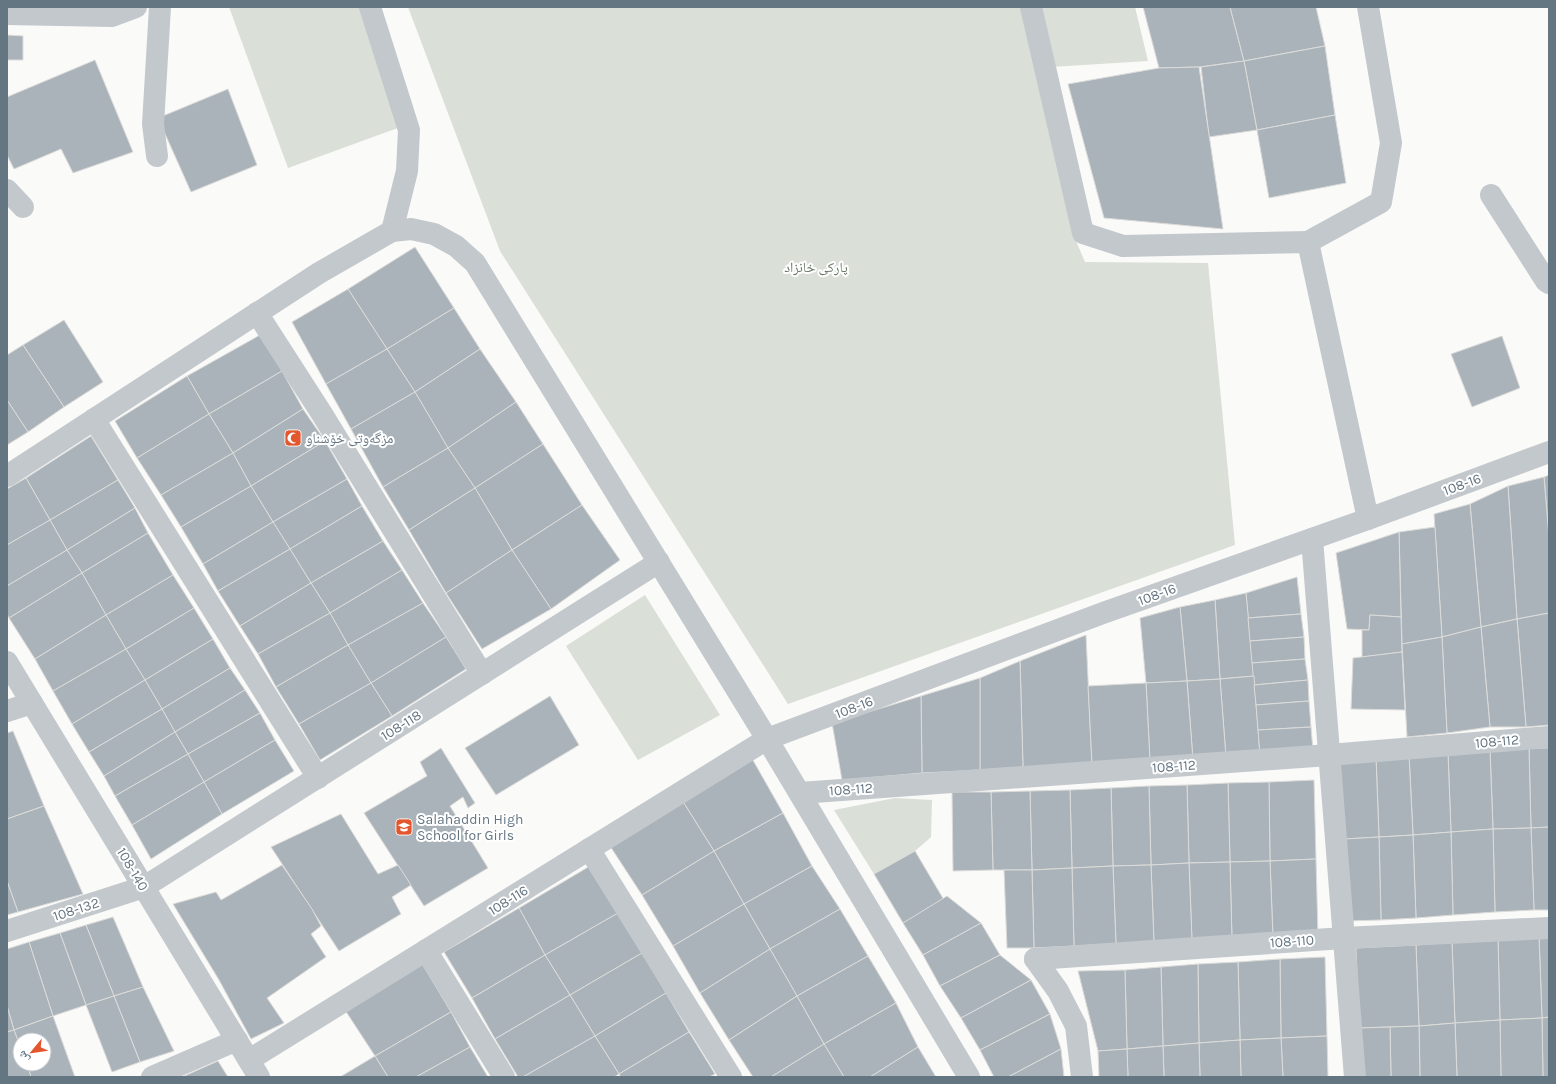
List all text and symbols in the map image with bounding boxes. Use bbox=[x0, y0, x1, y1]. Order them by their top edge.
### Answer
park label: پارکی خانزاد bbox=[784, 259, 848, 276]
mosque icon: مزگەوتی خۆشناو bbox=[283, 428, 303, 448]
place label: مزگەوتی خۆشناو bbox=[306, 430, 393, 447]
street label: 108-16 bbox=[1441, 470, 1483, 499]
street label: 108-16 bbox=[1136, 580, 1178, 609]
street label: 108-16 bbox=[833, 693, 875, 722]
street label: 108-118 bbox=[378, 706, 425, 744]
street label: 108-112 bbox=[1474, 731, 1520, 752]
street label: 108-112 bbox=[1152, 756, 1196, 777]
street label: 108-112 bbox=[829, 779, 873, 800]
place label: Salahaddin High School for Girls bbox=[417, 811, 523, 844]
school or university icon: Salahaddin High School for Girls bbox=[394, 817, 414, 837]
street label: 108-140 bbox=[113, 845, 152, 894]
street label: 108-116 bbox=[485, 882, 531, 919]
street label: 108-132 bbox=[51, 894, 101, 925]
street label: 108-110 bbox=[1270, 931, 1315, 952]
north arrow bbox=[12, 1032, 52, 1072]
text: ش bbox=[15, 1048, 33, 1065]

